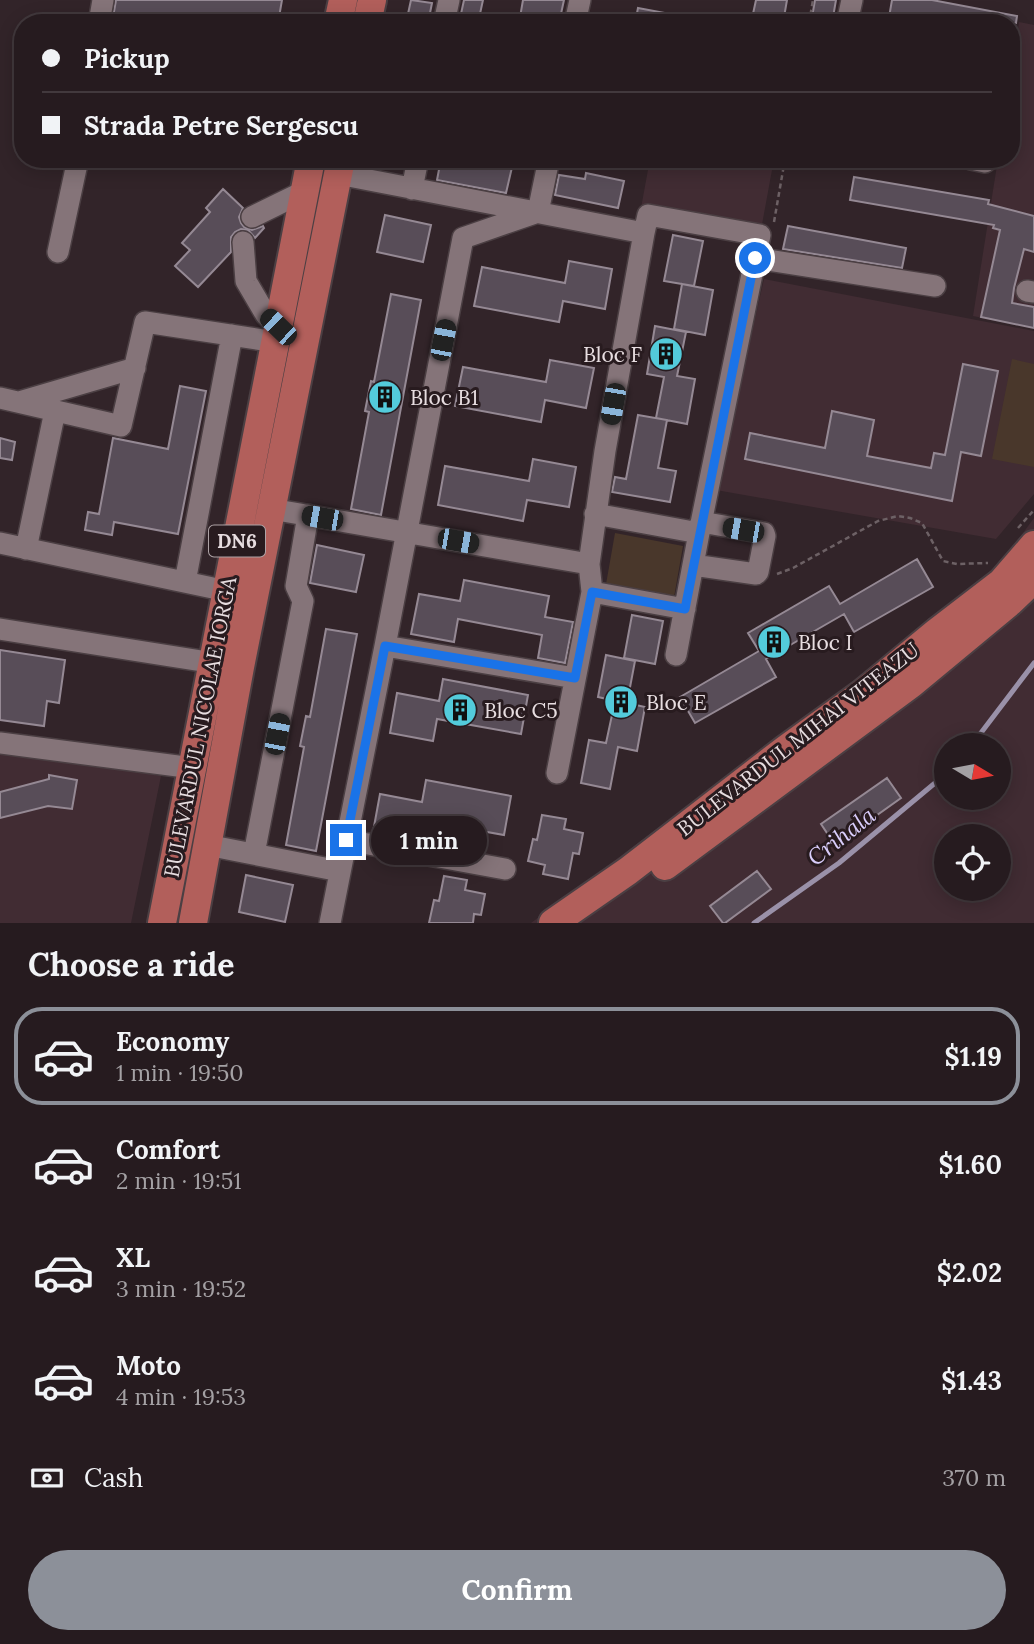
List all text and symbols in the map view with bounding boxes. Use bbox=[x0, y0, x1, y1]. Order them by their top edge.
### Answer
text: Pickup bbox=[84, 42, 170, 75]
text: Strada Petre Sergescu bbox=[84, 109, 358, 142]
route start bbox=[739, 242, 771, 274]
car bbox=[256, 305, 301, 349]
car bbox=[429, 317, 458, 363]
building icon: Bloc F bbox=[647, 335, 685, 373]
place label: Bloc F bbox=[583, 341, 642, 368]
building icon: Bloc B1 bbox=[366, 378, 404, 416]
car bbox=[600, 381, 627, 427]
place label: Bloc B1 bbox=[410, 384, 478, 411]
car bbox=[300, 504, 345, 532]
car bbox=[721, 516, 766, 544]
road number: DN6 bbox=[209, 526, 265, 556]
car bbox=[436, 527, 481, 555]
street label: BULEVARDUL NICOLAE IORGA bbox=[158, 573, 243, 880]
building icon: Bloc I bbox=[755, 623, 793, 661]
place label: Bloc I bbox=[798, 629, 853, 656]
street label: BULEVARDUL MIHAI VITEAZU bbox=[672, 636, 925, 842]
building icon: Bloc E bbox=[602, 683, 640, 721]
place label: Bloc E bbox=[646, 689, 707, 716]
building icon: Bloc C5 bbox=[441, 691, 479, 729]
place label: Bloc C5 bbox=[484, 697, 558, 724]
car bbox=[263, 711, 292, 757]
north arrow bbox=[934, 733, 1012, 810]
map controls bbox=[934, 733, 1011, 901]
water label: Crihala bbox=[801, 800, 881, 872]
callout: 1 min bbox=[370, 816, 486, 864]
route end bbox=[330, 824, 362, 856]
button: locate bbox=[934, 824, 1011, 901]
text: 1 min bbox=[400, 826, 458, 855]
text: Choose a ride bbox=[28, 944, 235, 985]
icon: car bbox=[32, 1025, 95, 1088]
text: Economy bbox=[116, 1025, 229, 1058]
text: $1.19 bbox=[945, 1040, 1002, 1073]
text: 1 min · 19:50 bbox=[116, 1058, 244, 1087]
icon: car bbox=[32, 1133, 95, 1196]
text: Comfort bbox=[116, 1133, 220, 1166]
text: $1.60 bbox=[939, 1148, 1002, 1181]
text: 2 min · 19:51 bbox=[116, 1166, 242, 1195]
icon: car bbox=[32, 1241, 95, 1304]
text: XL bbox=[116, 1241, 150, 1274]
text: $2.02 bbox=[937, 1256, 1002, 1289]
text: 3 min · 19:52 bbox=[116, 1274, 246, 1303]
icon: car bbox=[32, 1349, 95, 1412]
text: Moto bbox=[116, 1349, 181, 1382]
text: $1.43 bbox=[941, 1364, 1002, 1397]
text: 4 min · 19:53 bbox=[116, 1382, 246, 1411]
icon: cash bbox=[28, 1459, 66, 1497]
text: Cash bbox=[84, 1461, 143, 1494]
text: 370 m bbox=[942, 1463, 1006, 1492]
button: Confirm bbox=[28, 1550, 1006, 1630]

